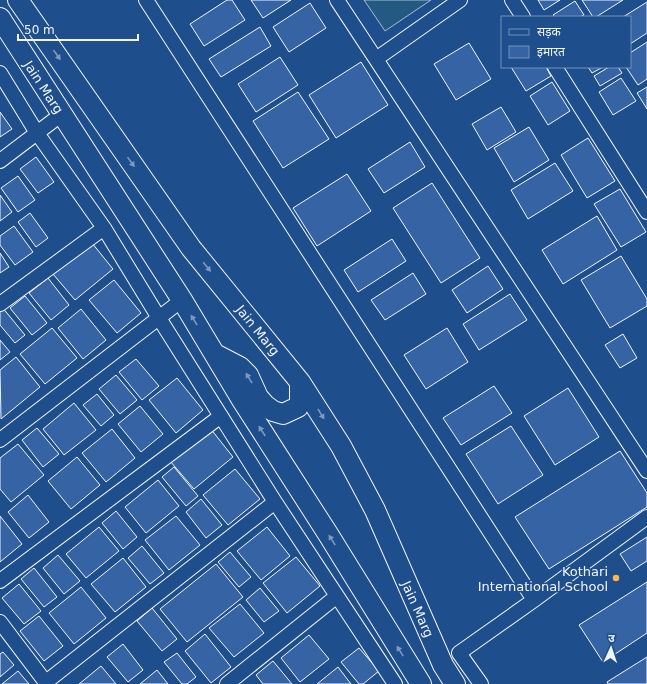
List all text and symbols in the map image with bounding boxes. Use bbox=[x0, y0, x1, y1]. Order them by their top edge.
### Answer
scale bar bbox=[18, 16, 138, 42]
legend bbox=[501, 16, 631, 68]
text: 50 m bbox=[24, 23, 55, 37]
text: सड़क bbox=[537, 25, 562, 39]
text: इमारत bbox=[537, 45, 566, 59]
one-way arrow bbox=[53, 50, 61, 60]
street label: Jain Marg bbox=[20, 57, 66, 117]
one-way arrow bbox=[127, 156, 135, 167]
one-way arrow bbox=[202, 262, 211, 272]
street label: Jain Marg bbox=[232, 301, 282, 358]
one-way arrow bbox=[190, 315, 198, 325]
one-way arrow bbox=[245, 372, 252, 384]
one-way arrow bbox=[317, 409, 325, 419]
one-way arrow bbox=[258, 426, 266, 436]
one-way arrow bbox=[328, 535, 336, 545]
place label: Kothari International School bbox=[478, 564, 608, 594]
marker: Kothari International School bbox=[611, 573, 621, 583]
street label: Jain Marg bbox=[398, 578, 437, 640]
north arrow bbox=[591, 628, 631, 668]
text: उ bbox=[608, 632, 616, 645]
one-way arrow bbox=[396, 646, 404, 656]

